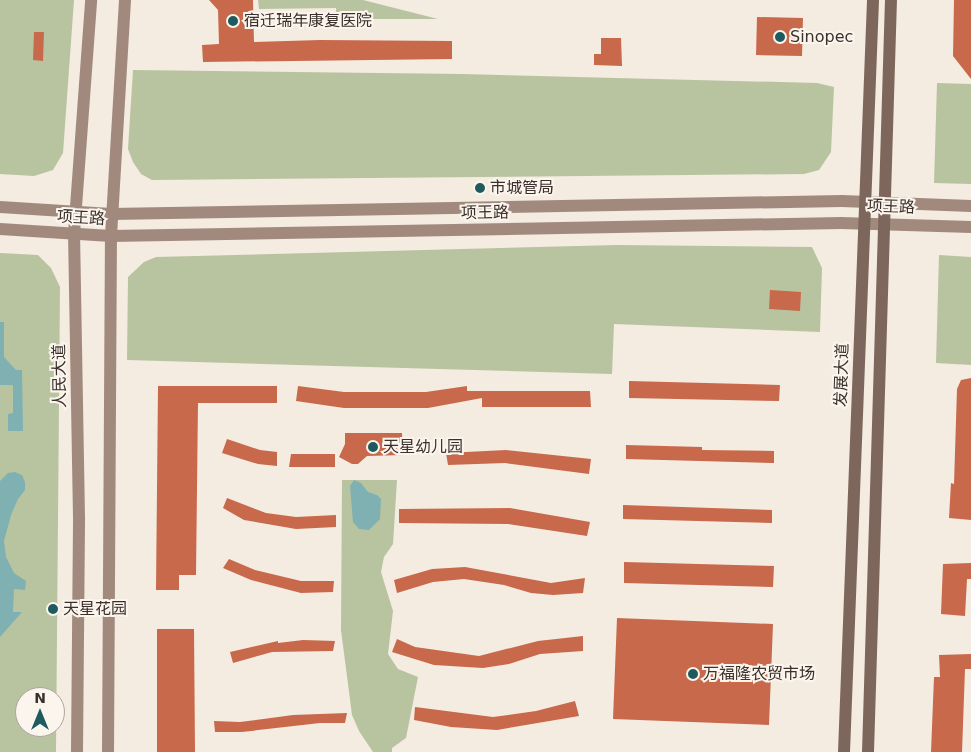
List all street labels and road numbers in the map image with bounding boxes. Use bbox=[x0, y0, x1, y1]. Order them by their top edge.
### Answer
street label: 项王路 bbox=[867, 197, 915, 217]
street label: 项王路 bbox=[461, 203, 509, 223]
street label: 项王路 bbox=[57, 207, 105, 229]
street label: 发展大道 bbox=[831, 343, 853, 407]
street label: 人民大道 bbox=[50, 344, 70, 408]

